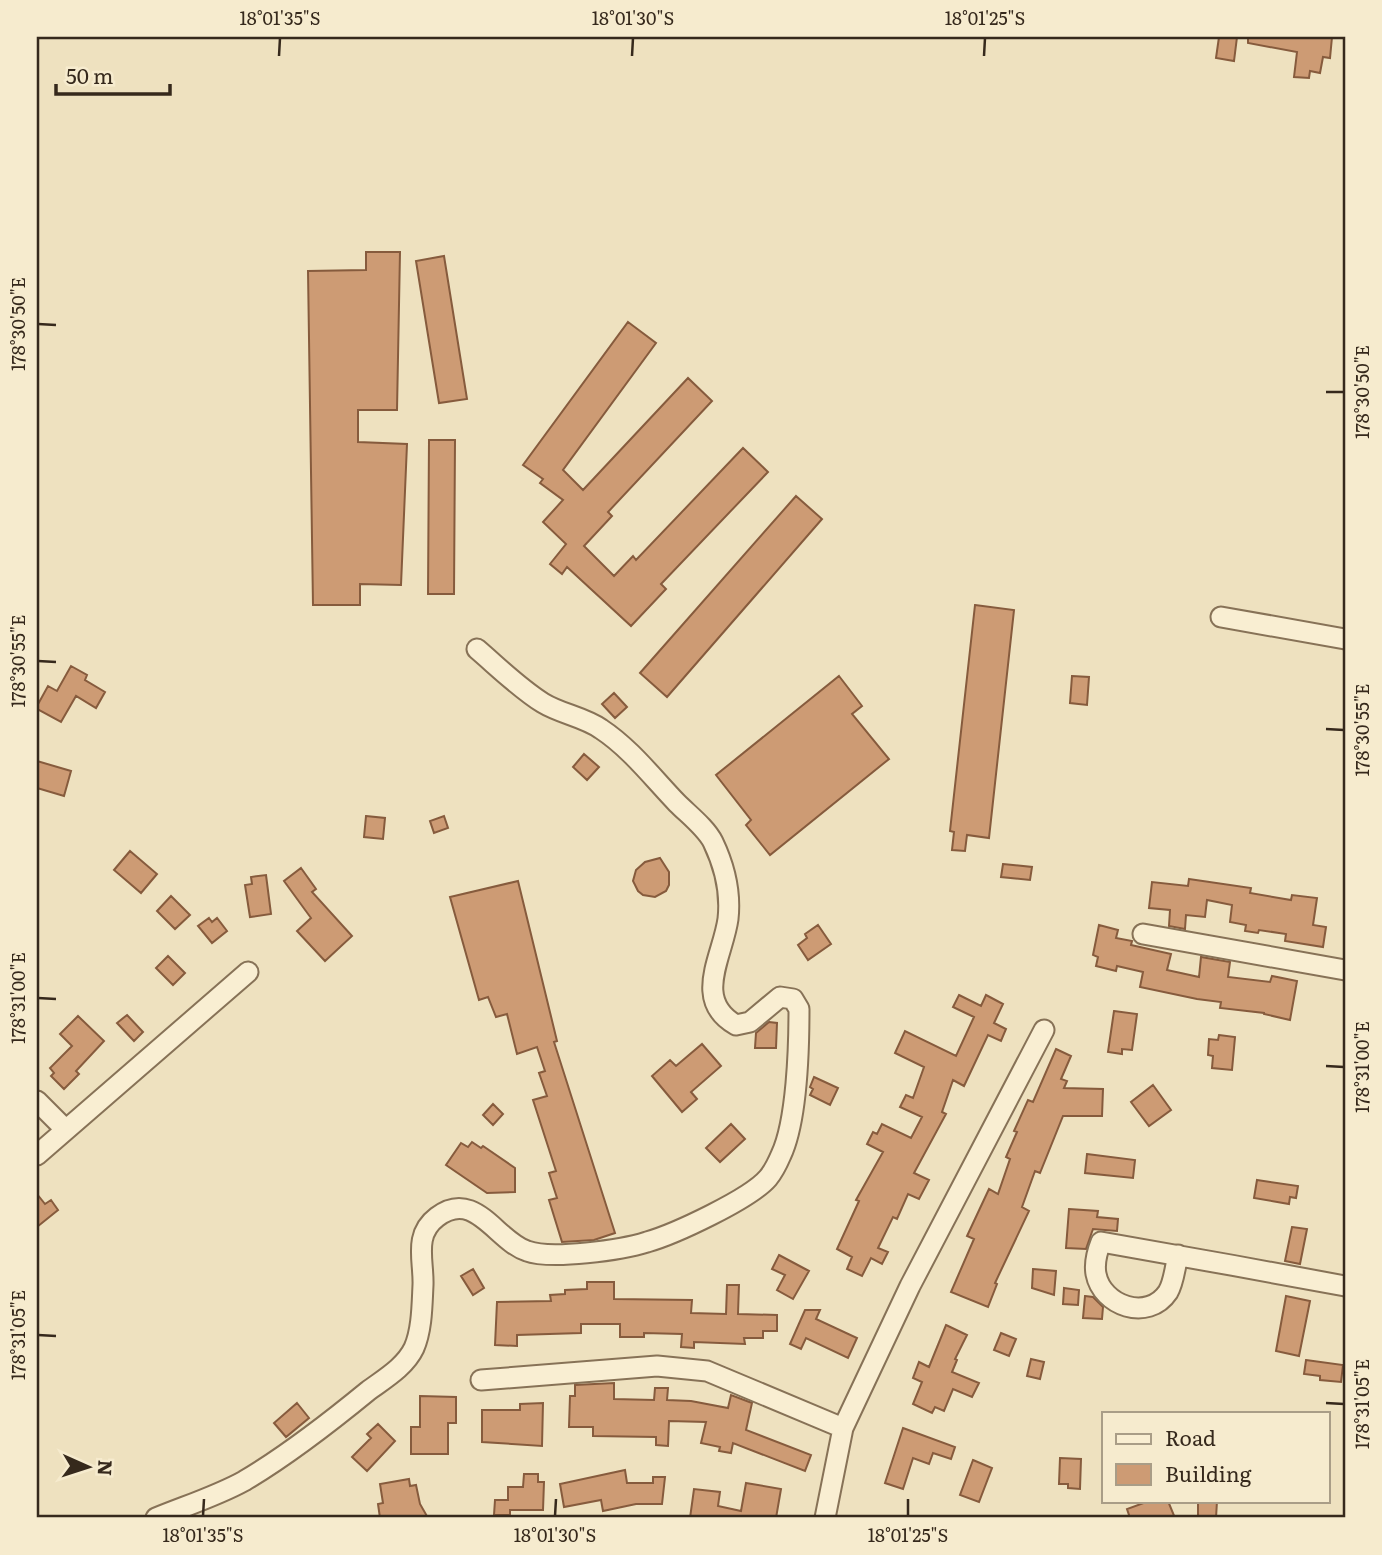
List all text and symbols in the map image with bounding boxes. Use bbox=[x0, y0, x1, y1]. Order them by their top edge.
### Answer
text: 18°01'35"S bbox=[239, 4, 321, 31]
text: 18°01'30"S bbox=[592, 4, 674, 31]
text: 18°01'25"S bbox=[945, 4, 1025, 31]
scale bar bbox=[56, 52, 170, 96]
text: 50 m bbox=[66, 59, 113, 90]
text: 178°30'50"E bbox=[4, 277, 31, 371]
text: 178°30'50"E bbox=[1348, 345, 1375, 439]
text: 178°30'55"E bbox=[4, 615, 31, 707]
text: 178°30'55"E bbox=[1348, 684, 1375, 776]
text: 178°31'00"E bbox=[4, 952, 31, 1044]
text: 178°31'00"E bbox=[1348, 1021, 1375, 1113]
text: 178°31'05"E bbox=[4, 1290, 31, 1380]
text: 178°31'05"E bbox=[1348, 1359, 1375, 1449]
legend bbox=[1102, 1412, 1330, 1502]
text: Road bbox=[1165, 1421, 1216, 1452]
north arrow bbox=[52, 1432, 122, 1502]
text: Building bbox=[1165, 1457, 1252, 1488]
text: N bbox=[92, 1459, 120, 1477]
text: 18°01'35"S bbox=[162, 1521, 244, 1548]
text: 18°01'30"S bbox=[514, 1521, 596, 1548]
text: 18°01'25"S bbox=[868, 1521, 948, 1548]

